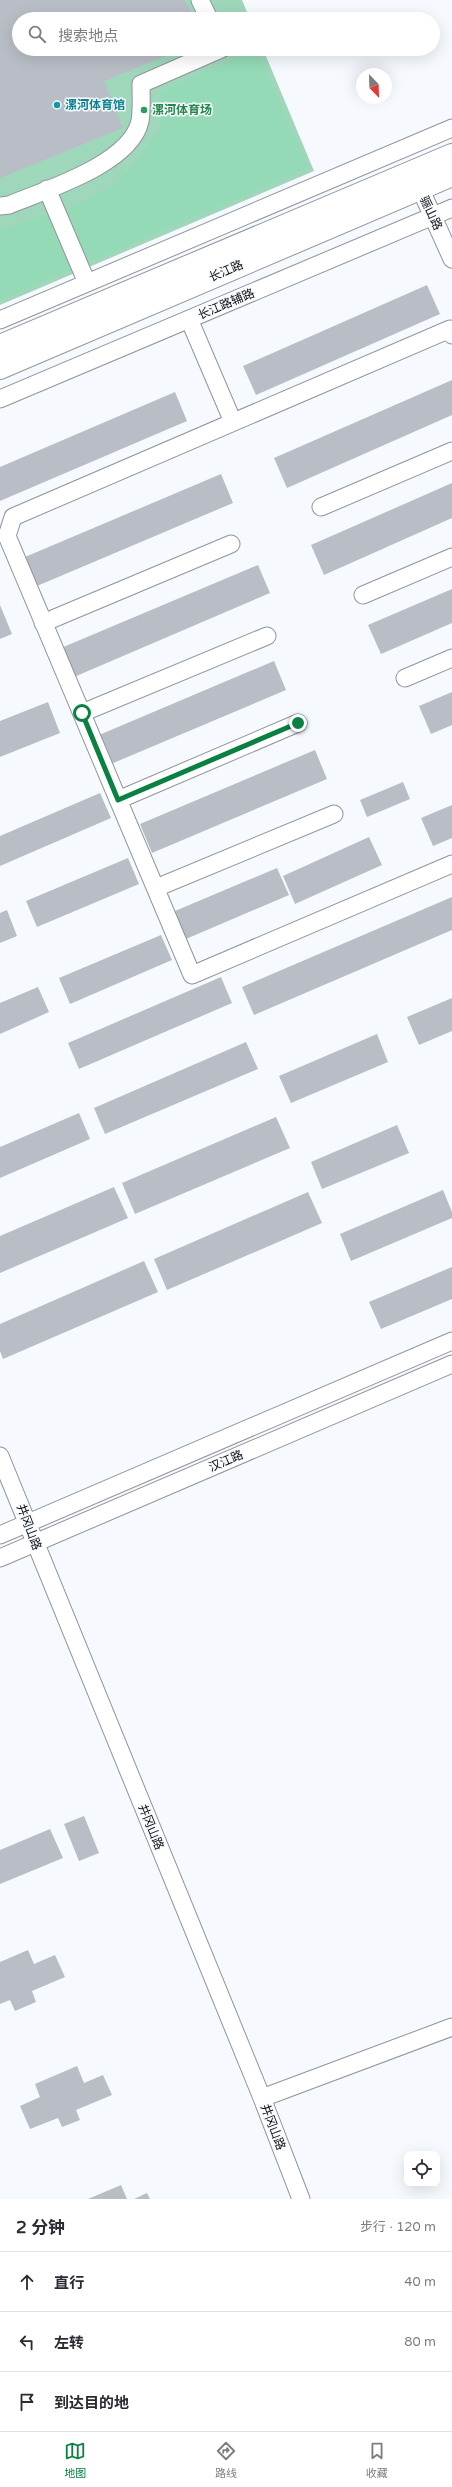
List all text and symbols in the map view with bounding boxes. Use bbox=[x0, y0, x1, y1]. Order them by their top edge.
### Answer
search box bbox=[12, 12, 440, 56]
icon: search bbox=[26, 23, 48, 45]
text: 搜索地点 bbox=[58, 27, 118, 45]
north arrow bbox=[356, 68, 392, 104]
place label: 漯河体育馆 bbox=[65, 98, 125, 112]
marker: 漯河体育馆 bbox=[52, 100, 62, 110]
place label: 漯河体育场 bbox=[152, 103, 212, 117]
marker: 漯河体育场 bbox=[139, 105, 149, 115]
street label: 骊山路 bbox=[417, 194, 445, 232]
street label: 长江路 bbox=[207, 258, 245, 284]
street label: 长江路辅路 bbox=[196, 286, 256, 322]
route start bbox=[73, 704, 91, 722]
route end bbox=[289, 714, 307, 732]
street label: 汉江路 bbox=[207, 1448, 245, 1474]
street label: 井冈山路 bbox=[14, 1502, 44, 1552]
street label: 井冈山路 bbox=[136, 1802, 166, 1852]
street label: 井冈山路 bbox=[258, 2102, 288, 2152]
map controls bbox=[404, 2151, 440, 2187]
button: locate bbox=[404, 2151, 440, 2187]
text: 2 分钟 bbox=[16, 2217, 65, 2238]
text: 步行 · 120 m bbox=[360, 2219, 436, 2235]
icon: ahead bbox=[16, 2271, 38, 2293]
text: 直行 bbox=[54, 2274, 84, 2292]
text: 40 m bbox=[404, 2274, 436, 2290]
icon: left bbox=[16, 2331, 38, 2353]
text: 左转 bbox=[54, 2334, 84, 2352]
text: 80 m bbox=[404, 2334, 436, 2350]
icon: arrive bbox=[16, 2391, 38, 2413]
text: 到达目的地 bbox=[54, 2394, 129, 2412]
tab: 地图 bbox=[64, 2440, 86, 2480]
tab: 路线 bbox=[215, 2440, 237, 2480]
tab: 收藏 bbox=[366, 2440, 388, 2480]

